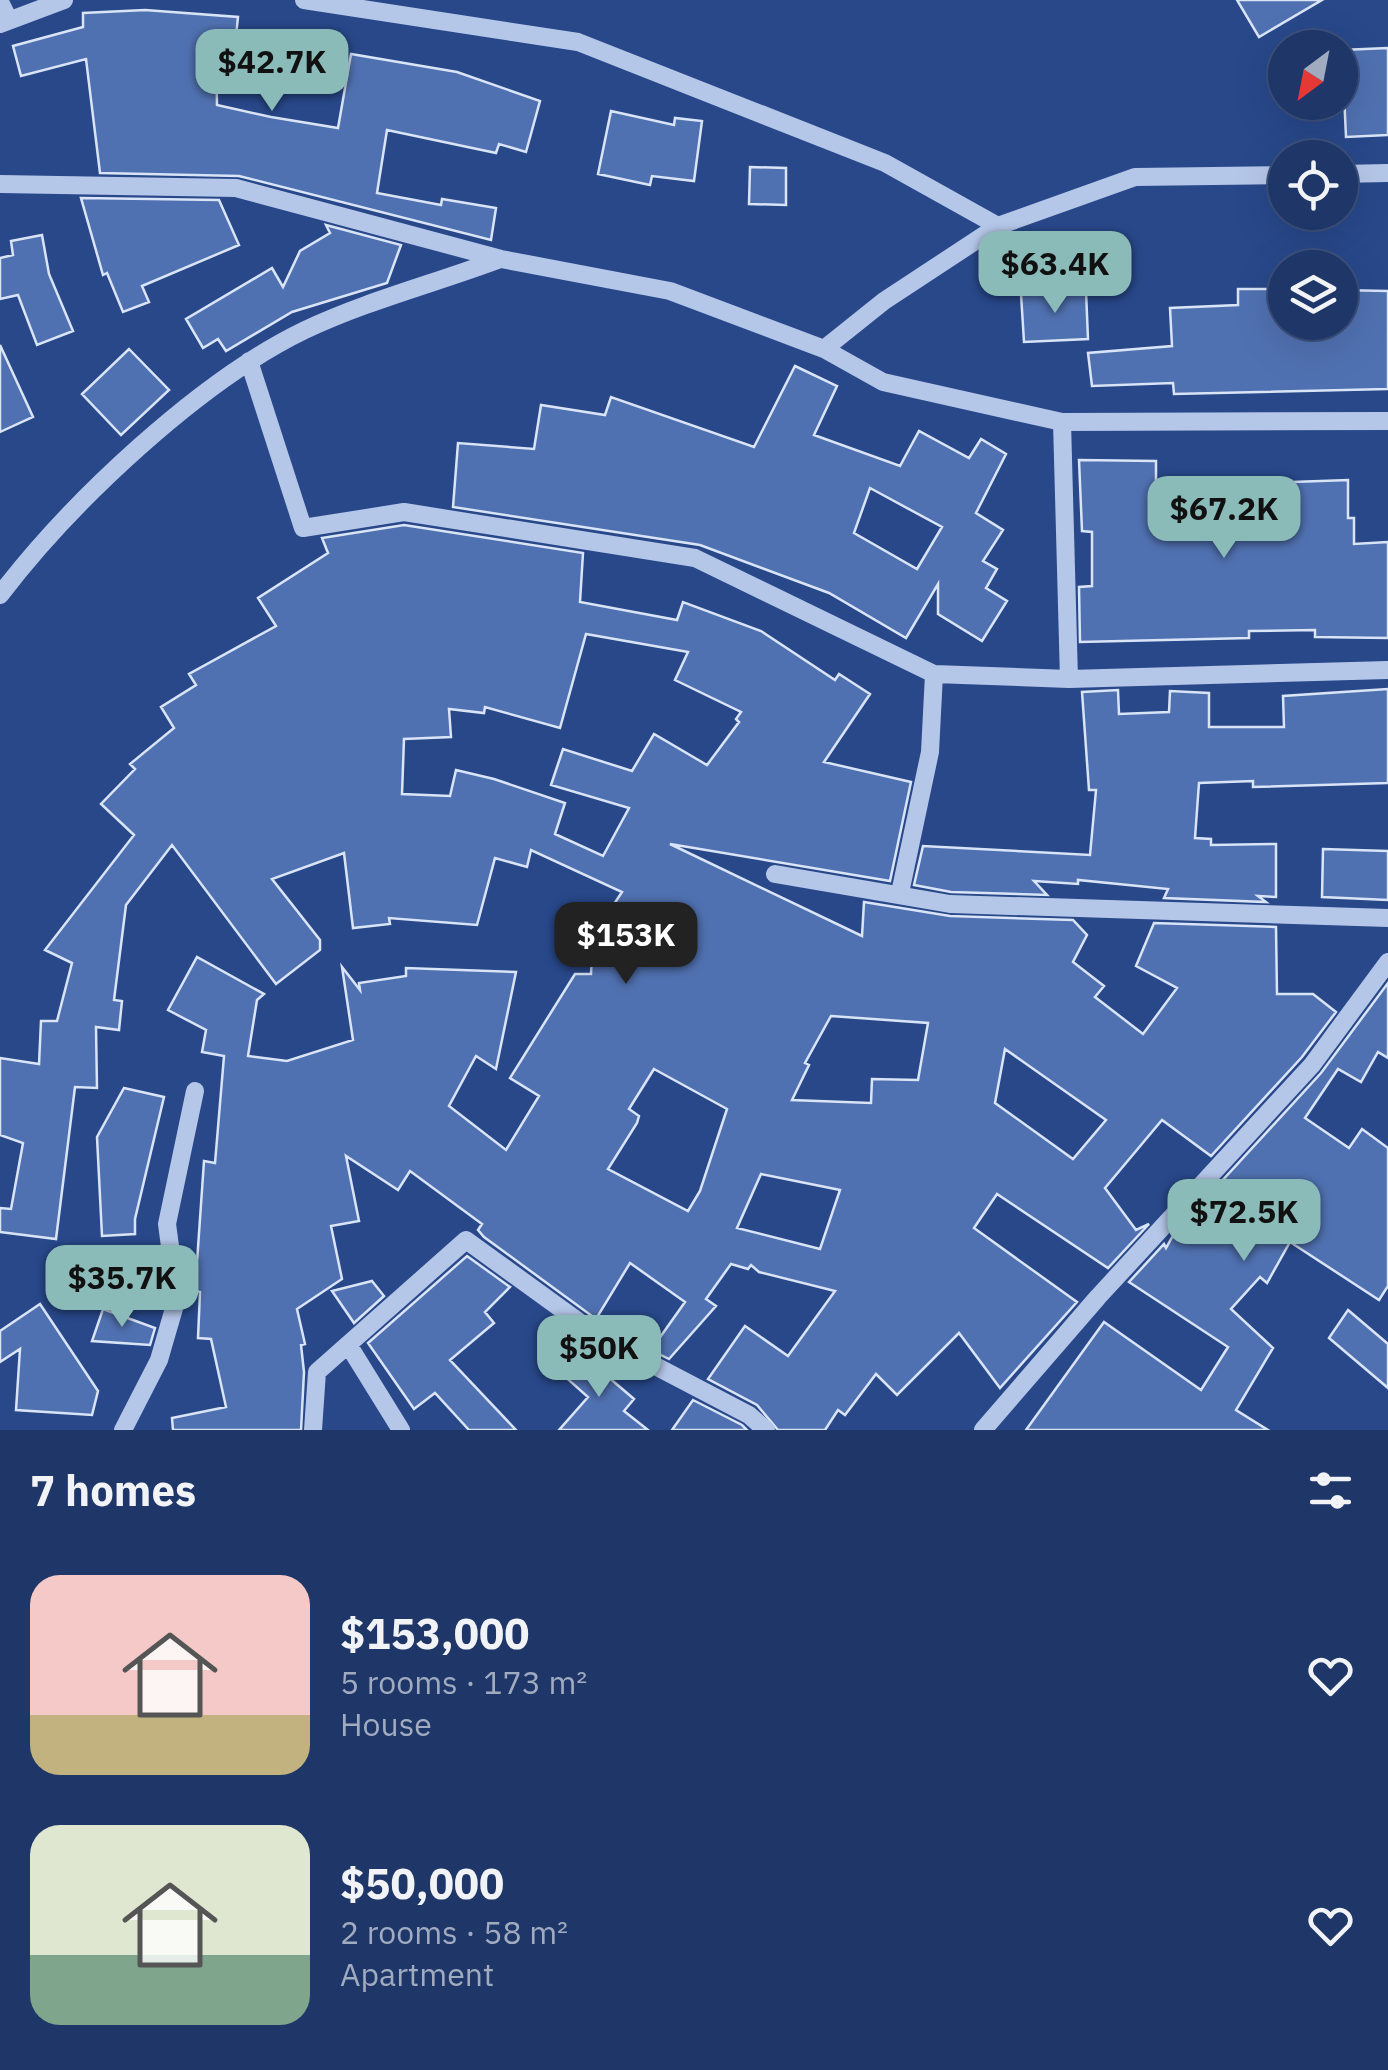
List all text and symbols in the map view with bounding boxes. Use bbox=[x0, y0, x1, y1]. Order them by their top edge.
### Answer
pin: $42.7K bbox=[191, 29, 353, 114]
north arrow bbox=[1268, 30, 1358, 120]
map controls bbox=[1268, 30, 1358, 340]
text: $42.7K bbox=[217, 40, 327, 82]
button: locate bbox=[1268, 140, 1358, 230]
pin: $63.4K bbox=[974, 231, 1136, 316]
text: $63.4K bbox=[1000, 242, 1110, 284]
button: layers bbox=[1268, 250, 1358, 340]
pin: $67.2K bbox=[1143, 476, 1305, 561]
text: $67.2K bbox=[1169, 487, 1279, 529]
pin: $153K bbox=[556, 902, 696, 987]
text: $153K bbox=[576, 913, 676, 955]
pin: $72.5K bbox=[1163, 1179, 1325, 1264]
text: $72.5K bbox=[1189, 1190, 1299, 1232]
pin: $35.7K bbox=[41, 1245, 203, 1330]
text: $35.7K bbox=[67, 1256, 177, 1298]
pin: $50K bbox=[540, 1315, 658, 1400]
text: $50K bbox=[559, 1326, 639, 1368]
text: 7 homes bbox=[30, 1463, 196, 1518]
icon: filters bbox=[1303, 1463, 1358, 1518]
text: $153,000 bbox=[340, 1606, 529, 1661]
icon: home bbox=[110, 1615, 230, 1735]
icon: heart bbox=[1303, 1648, 1358, 1703]
text: 5 rooms · 173 m² bbox=[340, 1661, 587, 1703]
text: House bbox=[340, 1703, 432, 1745]
text: $50,000 bbox=[340, 1856, 504, 1911]
icon: home bbox=[110, 1865, 230, 1985]
icon: heart bbox=[1303, 1898, 1358, 1953]
text: 2 rooms · 58 m² bbox=[340, 1911, 568, 1953]
text: Apartment bbox=[340, 1953, 494, 1995]

